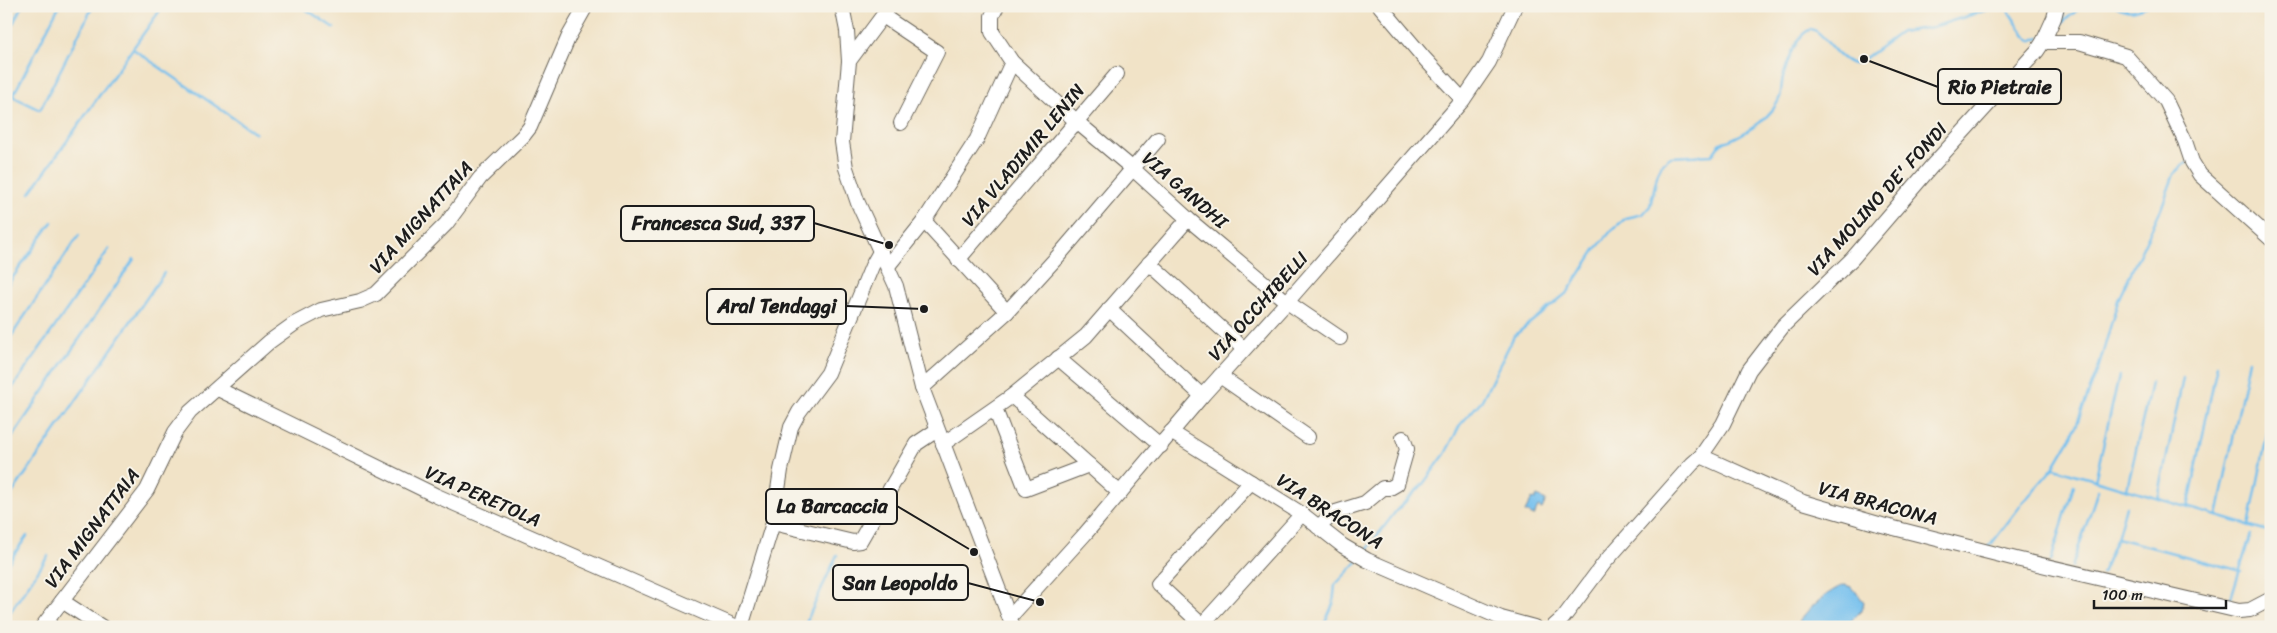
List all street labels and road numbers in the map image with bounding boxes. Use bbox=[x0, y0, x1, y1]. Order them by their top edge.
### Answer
street label: VIA VLADIMIR LENIN bbox=[953, 76, 1093, 234]
street label: VIA MOLINO DE' FONDI bbox=[1798, 114, 1956, 284]
street label: VIA GANDHI bbox=[1134, 143, 1237, 238]
street label: VIA MIGNATTAIA bbox=[361, 153, 481, 281]
street label: VIA OCCHIBELLI bbox=[1199, 243, 1317, 369]
street label: VIA PERETOLA bbox=[420, 456, 546, 536]
street label: VIA MIGNATTAIA bbox=[36, 461, 148, 595]
street label: VIA BRACONA bbox=[1270, 464, 1390, 558]
street label: VIA BRACONA bbox=[1815, 471, 1941, 535]

